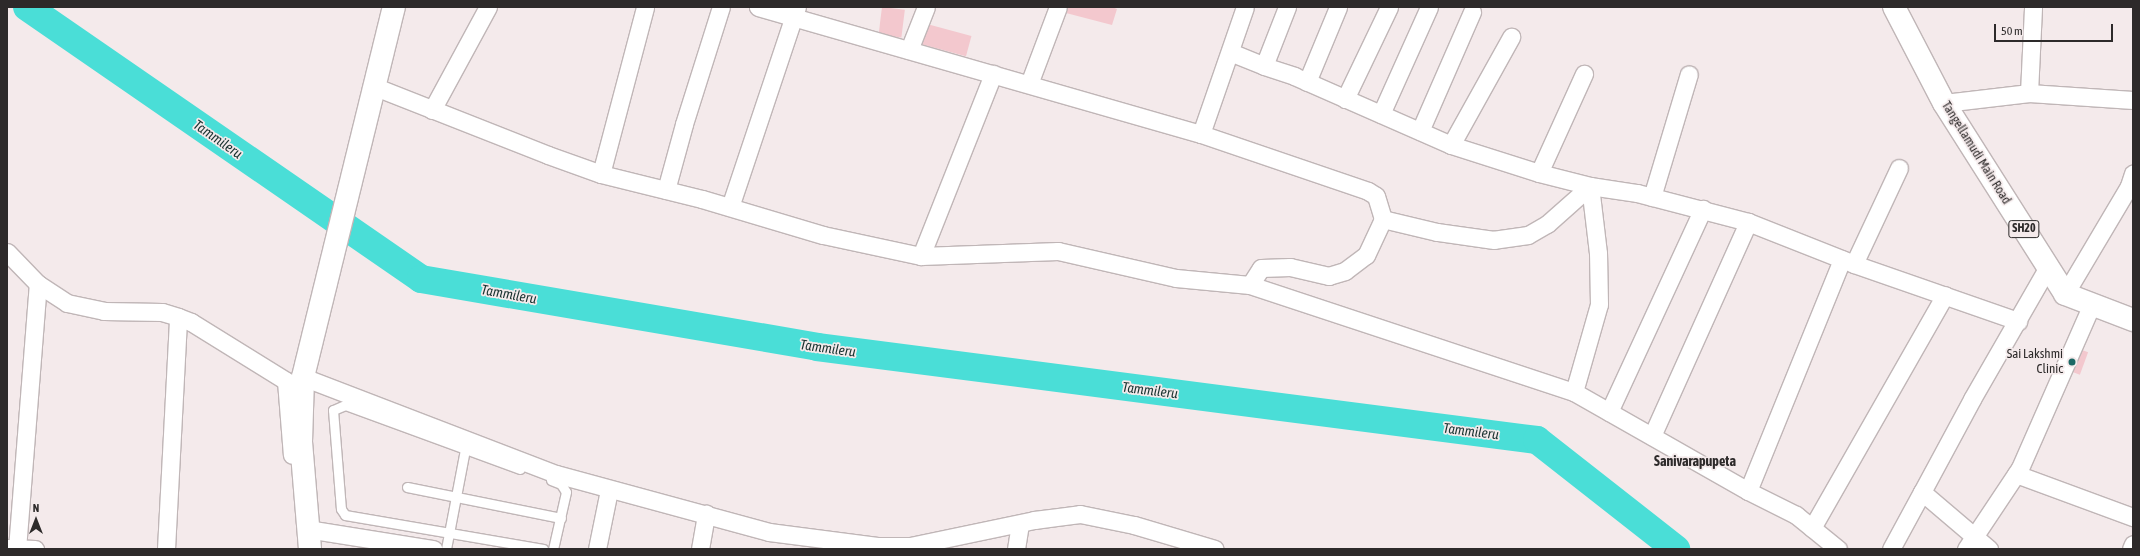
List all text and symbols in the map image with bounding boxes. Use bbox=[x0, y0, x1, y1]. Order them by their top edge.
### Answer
scale bar bbox=[1996, 16, 2115, 42]
text: 50 m bbox=[2001, 24, 2023, 38]
street label: Tangellamudi Main Road bbox=[1938, 99, 2014, 207]
water label: Tammileru bbox=[190, 116, 246, 162]
road number: SH20 bbox=[2008, 219, 2040, 239]
water label: Tammileru bbox=[480, 281, 538, 307]
water label: Tammileru bbox=[799, 336, 857, 360]
place label: Sai Lakshmi Clinic bbox=[2007, 347, 2063, 378]
marker: Sai Lakshmi Clinic bbox=[2066, 356, 2078, 368]
water label: Tammileru bbox=[1121, 378, 1179, 402]
water label: Tammileru bbox=[1442, 419, 1500, 443]
district label: Sanivarapupeta bbox=[1654, 453, 1736, 469]
north arrow bbox=[16, 500, 56, 540]
text: N bbox=[33, 502, 39, 514]

